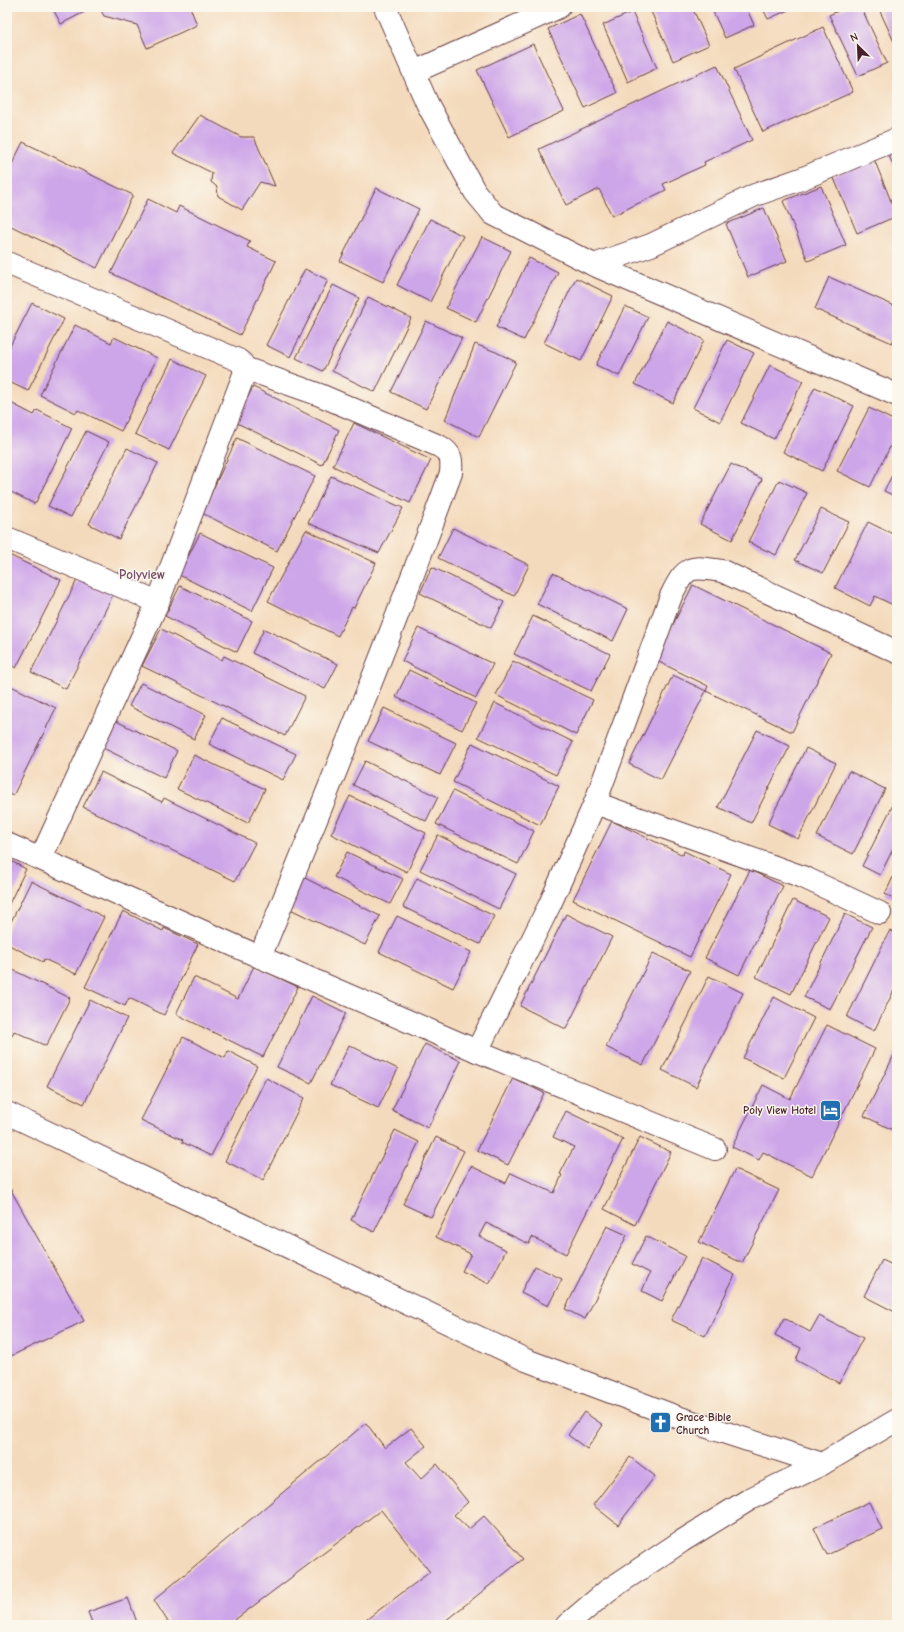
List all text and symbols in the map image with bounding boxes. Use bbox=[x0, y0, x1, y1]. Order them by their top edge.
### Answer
north arrow bbox=[838, 26, 878, 66]
text: N bbox=[848, 30, 860, 45]
district label: Polyview bbox=[119, 567, 165, 582]
hotel icon: Poly View Hotel bbox=[818, 1097, 844, 1123]
place label: Poly View Hotel bbox=[743, 1104, 816, 1117]
church icon: Grace Bible Church bbox=[648, 1410, 674, 1436]
place label: Grace Bible Church bbox=[676, 1411, 732, 1437]

